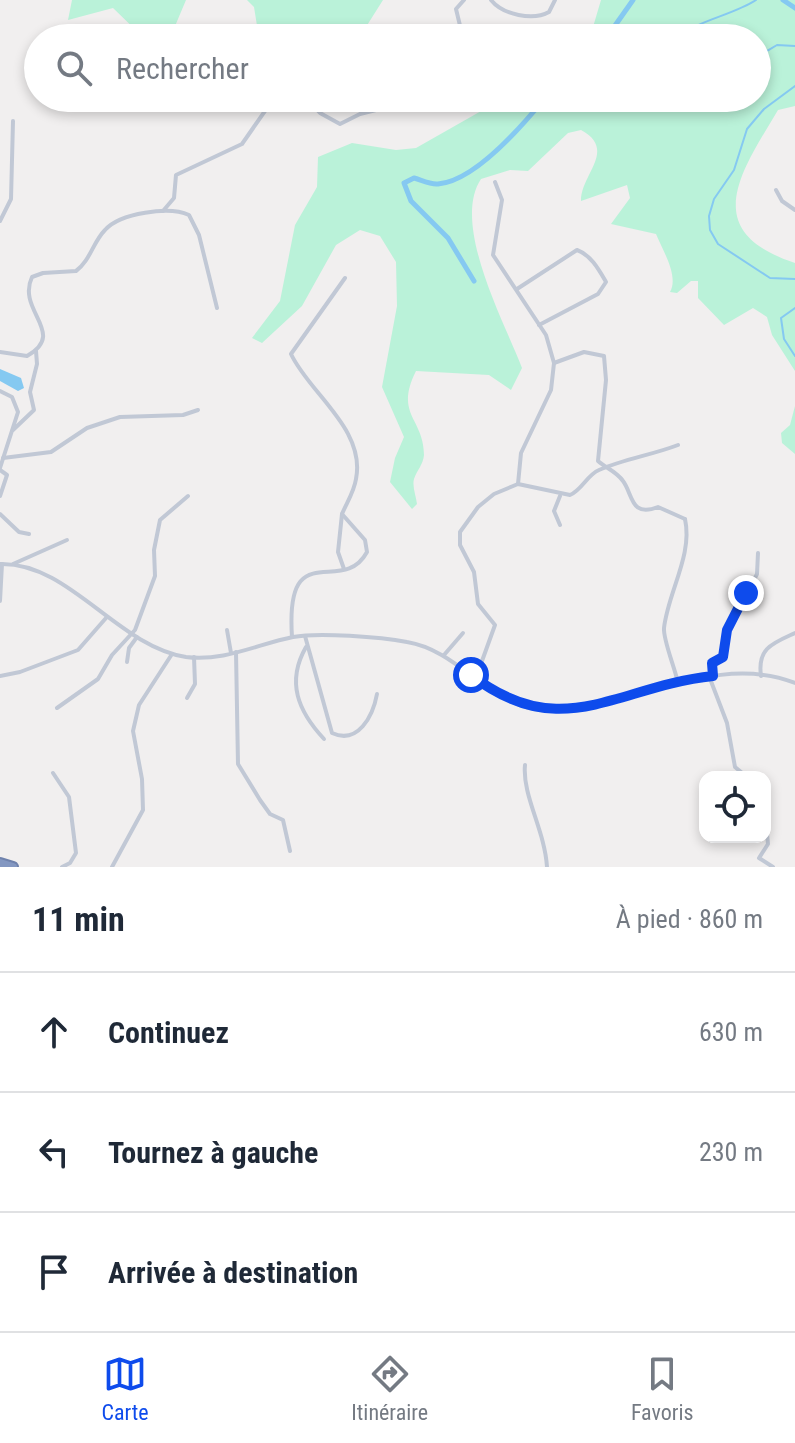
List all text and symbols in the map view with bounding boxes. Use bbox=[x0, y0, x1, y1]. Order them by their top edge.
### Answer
search box bbox=[24, 24, 771, 112]
icon: search bbox=[52, 46, 96, 90]
text: Rechercher bbox=[116, 51, 249, 86]
route end bbox=[728, 575, 764, 611]
route start bbox=[453, 657, 489, 693]
map controls bbox=[699, 771, 771, 843]
button: locate bbox=[699, 771, 771, 843]
text: 11 min bbox=[32, 899, 125, 939]
text: À pied · 860 m bbox=[616, 904, 763, 934]
icon: ahead bbox=[32, 1010, 76, 1054]
text: Continuez bbox=[108, 1015, 229, 1050]
text: 630 m bbox=[699, 1017, 763, 1047]
icon: left bbox=[32, 1130, 76, 1174]
text: Tournez à gauche bbox=[108, 1135, 318, 1170]
text: 230 m bbox=[699, 1137, 763, 1167]
icon: arrive bbox=[32, 1250, 76, 1294]
text: Arrivée à destination bbox=[108, 1255, 358, 1290]
tab: Carte bbox=[101, 1352, 149, 1425]
tab: Itinéraire bbox=[351, 1352, 428, 1425]
tab: Favoris bbox=[631, 1352, 694, 1425]

